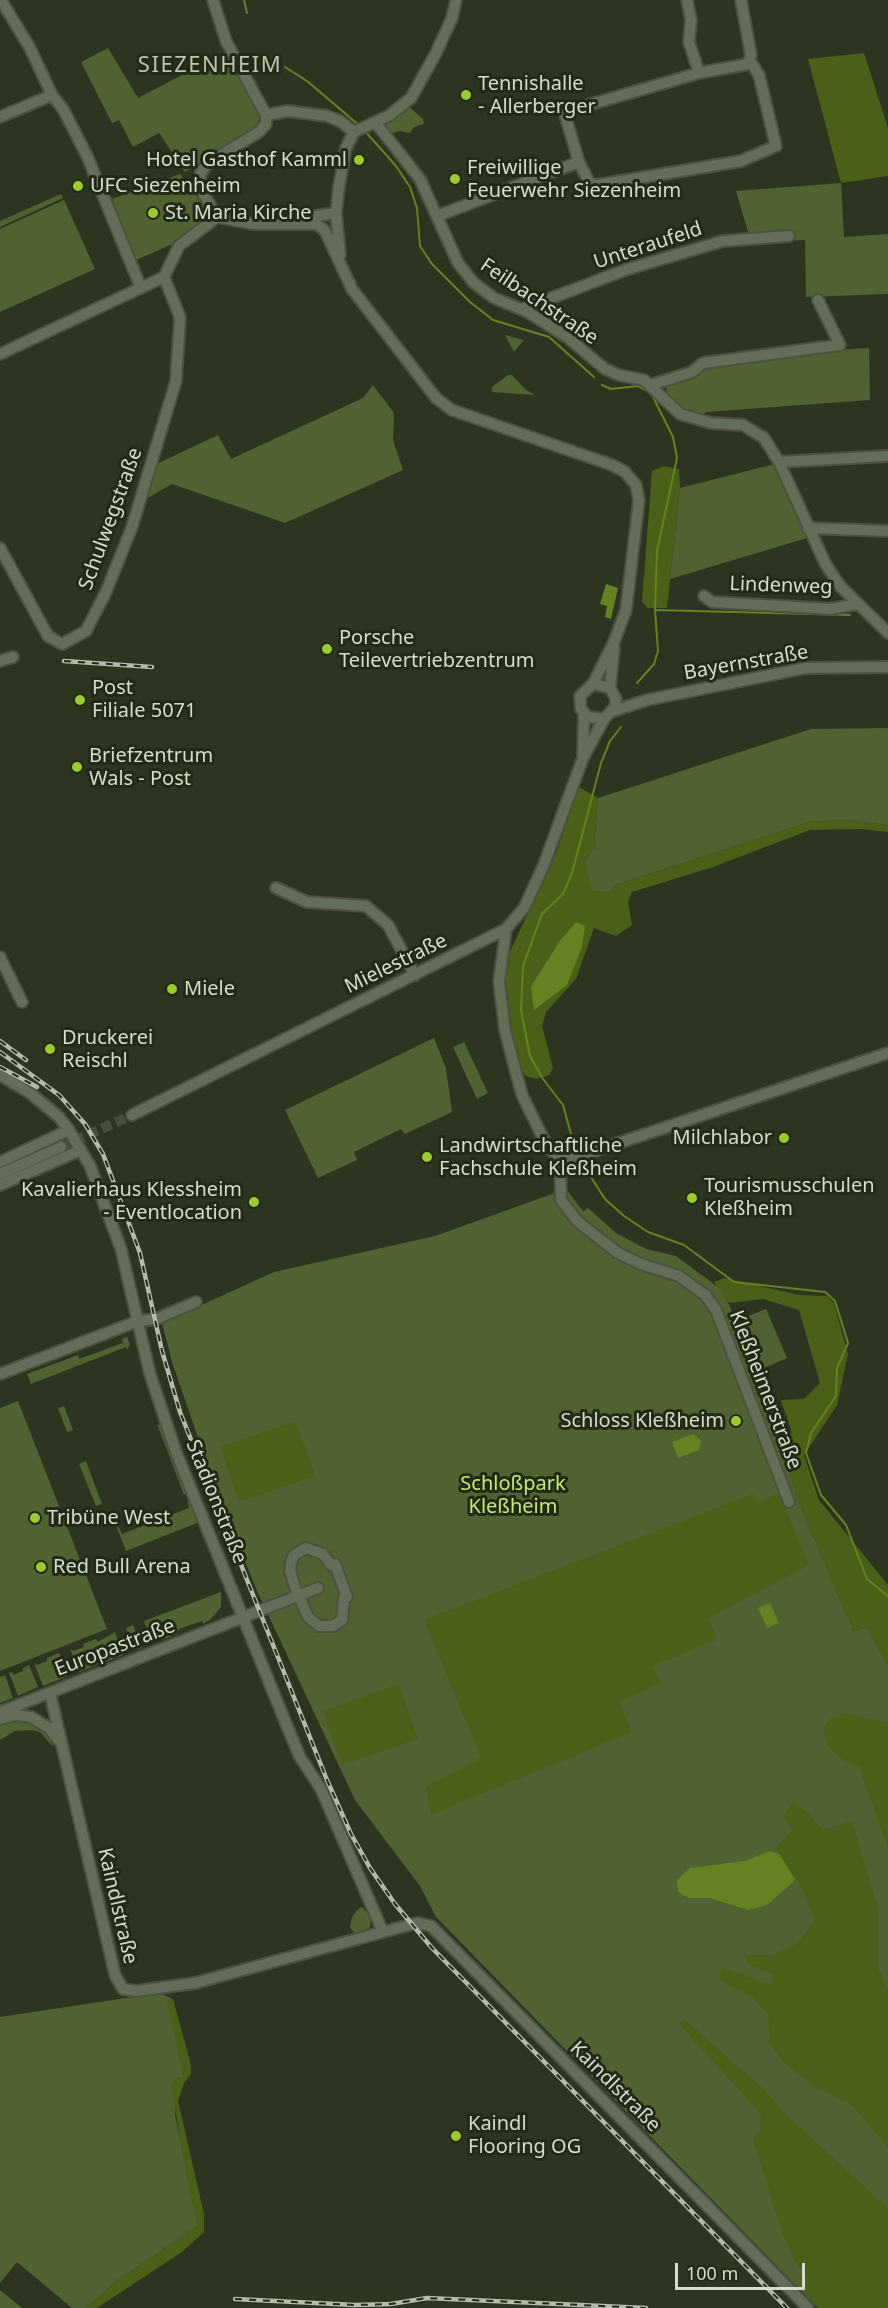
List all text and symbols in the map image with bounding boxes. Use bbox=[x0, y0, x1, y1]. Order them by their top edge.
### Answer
district label: SIEZENHEIM bbox=[138, 53, 282, 79]
place label: Tennishalle - Allerberger bbox=[478, 72, 596, 119]
marker: Tennishalle - Allerberger bbox=[459, 88, 473, 102]
place label: Hotel Gasthof Kamml bbox=[146, 148, 347, 172]
marker: Hotel Gasthof Kamml bbox=[352, 153, 366, 167]
place label: Freiwillige Feuerwehr Siezenheim bbox=[467, 156, 681, 203]
marker: Freiwillige Feuerwehr Siezenheim bbox=[448, 172, 462, 186]
place label: UFC Siezenheim bbox=[90, 174, 241, 198]
marker: UFC Siezenheim bbox=[71, 179, 85, 193]
place label: St. Maria Kirche bbox=[165, 201, 312, 225]
marker: St. Maria Kirche bbox=[146, 206, 160, 220]
street label: Unteraufeld bbox=[591, 217, 705, 275]
street label: Feilbachstraße bbox=[475, 254, 603, 350]
street label: Schulwegstraße bbox=[74, 445, 148, 593]
street label: Lindenweg bbox=[729, 572, 833, 600]
place label: Porsche Teilevertriebzentrum bbox=[339, 626, 534, 673]
street label: Bayernstraße bbox=[682, 640, 810, 686]
marker: Porsche Teilevertriebzentrum bbox=[320, 642, 334, 656]
place label: Post Filiale 5071 bbox=[92, 676, 196, 723]
marker: Post Filiale 5071 bbox=[73, 693, 87, 707]
place label: Briefzentrum Wals - Post bbox=[89, 744, 213, 791]
marker: Briefzentrum Wals - Post bbox=[70, 760, 84, 774]
street label: Mielestraße bbox=[341, 929, 451, 999]
place label: Miele bbox=[184, 977, 235, 1001]
marker: Miele bbox=[165, 982, 179, 996]
place label: Druckerei Reischl bbox=[62, 1026, 153, 1073]
marker: Druckerei Reischl bbox=[43, 1042, 57, 1056]
place label: Milchlabor bbox=[673, 1126, 772, 1150]
marker: Milchlabor bbox=[777, 1131, 791, 1145]
place label: Landwirtschaftliche Fachschule Kleßheim bbox=[439, 1134, 637, 1181]
marker: Landwirtschaftliche Fachschule Kleßheim bbox=[420, 1150, 434, 1164]
place label: Tourismusschulen Kleßheim bbox=[704, 1174, 875, 1221]
place label: Kavalierhaus Klessheim - Eventlocation bbox=[21, 1178, 242, 1225]
marker: Tourismusschulen Kleßheim bbox=[685, 1191, 699, 1205]
marker: Kavalierhaus Klessheim - Eventlocation bbox=[247, 1195, 261, 1209]
street label: Kleßheimerstraße bbox=[724, 1307, 806, 1473]
place label: Schloss Kleßheim bbox=[561, 1409, 724, 1433]
marker: Schloss Kleßheim bbox=[729, 1414, 743, 1428]
street label: Stadionstraße bbox=[180, 1437, 252, 1567]
park label: Schloßpark Kleßheim bbox=[460, 1472, 566, 1519]
place label: Tribüne West bbox=[47, 1506, 170, 1530]
marker: Tribüne West bbox=[28, 1511, 42, 1525]
place label: Red Bull Arena bbox=[53, 1555, 191, 1579]
marker: Red Bull Arena bbox=[34, 1560, 48, 1574]
street label: Europastraße bbox=[52, 1614, 178, 1682]
street label: Kaindlstraße bbox=[92, 1846, 142, 1966]
street label: Kaindlstraße bbox=[565, 2037, 665, 2137]
place label: Kaindl Flooring OG bbox=[468, 2112, 581, 2159]
marker: Kaindl Flooring OG bbox=[449, 2129, 463, 2143]
scale bar bbox=[678, 2251, 808, 2289]
text: 100 m bbox=[686, 2261, 738, 2285]

